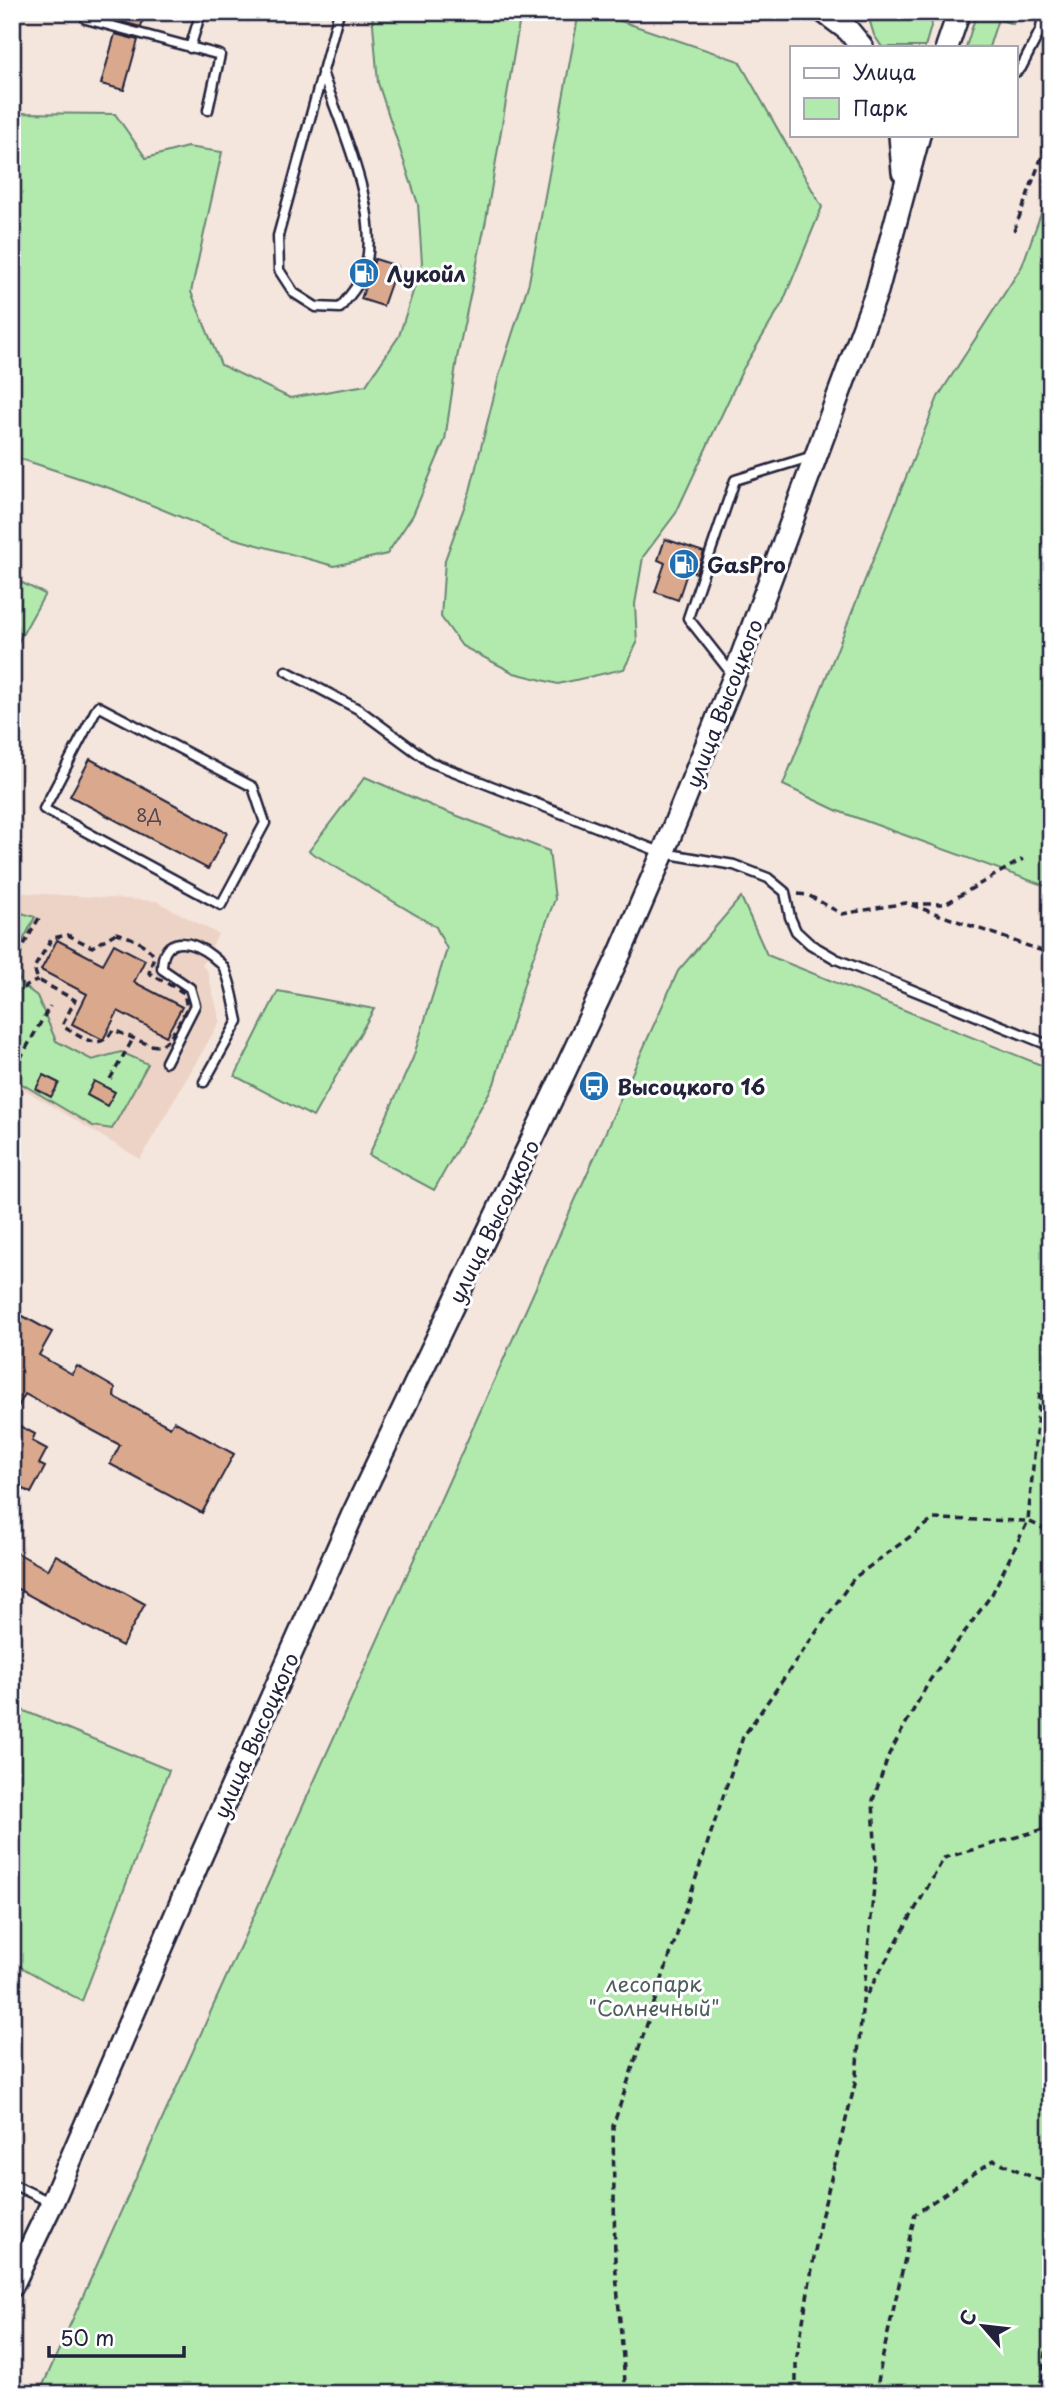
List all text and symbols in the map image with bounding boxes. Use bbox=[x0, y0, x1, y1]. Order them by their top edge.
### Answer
legend bbox=[790, 46, 1018, 136]
text: Улица bbox=[853, 55, 916, 87]
text: Парк bbox=[853, 91, 908, 123]
fuel station icon: Лукойл bbox=[347, 256, 381, 290]
place label: Лукойл bbox=[387, 257, 466, 289]
fuel station icon: GasPro bbox=[667, 547, 701, 581]
place label: GasPro bbox=[707, 548, 786, 580]
street label: улица Высоцкого bbox=[676, 614, 770, 792]
house number: 8Д bbox=[136, 801, 162, 828]
bus stop icon: Высоцкого 16 bbox=[577, 1069, 611, 1103]
place label: Высоцкого 16 bbox=[617, 1070, 766, 1102]
street label: улица Высоцкого bbox=[439, 1134, 547, 1308]
street label: улица Высоцкого bbox=[204, 1647, 306, 1823]
park label: лесопарк "Солнечный" bbox=[588, 1967, 720, 2023]
north arrow bbox=[948, 2290, 1018, 2360]
text: С bbox=[951, 2305, 983, 2330]
scale bar bbox=[49, 2315, 184, 2359]
text: 50 m bbox=[60, 2321, 114, 2353]

